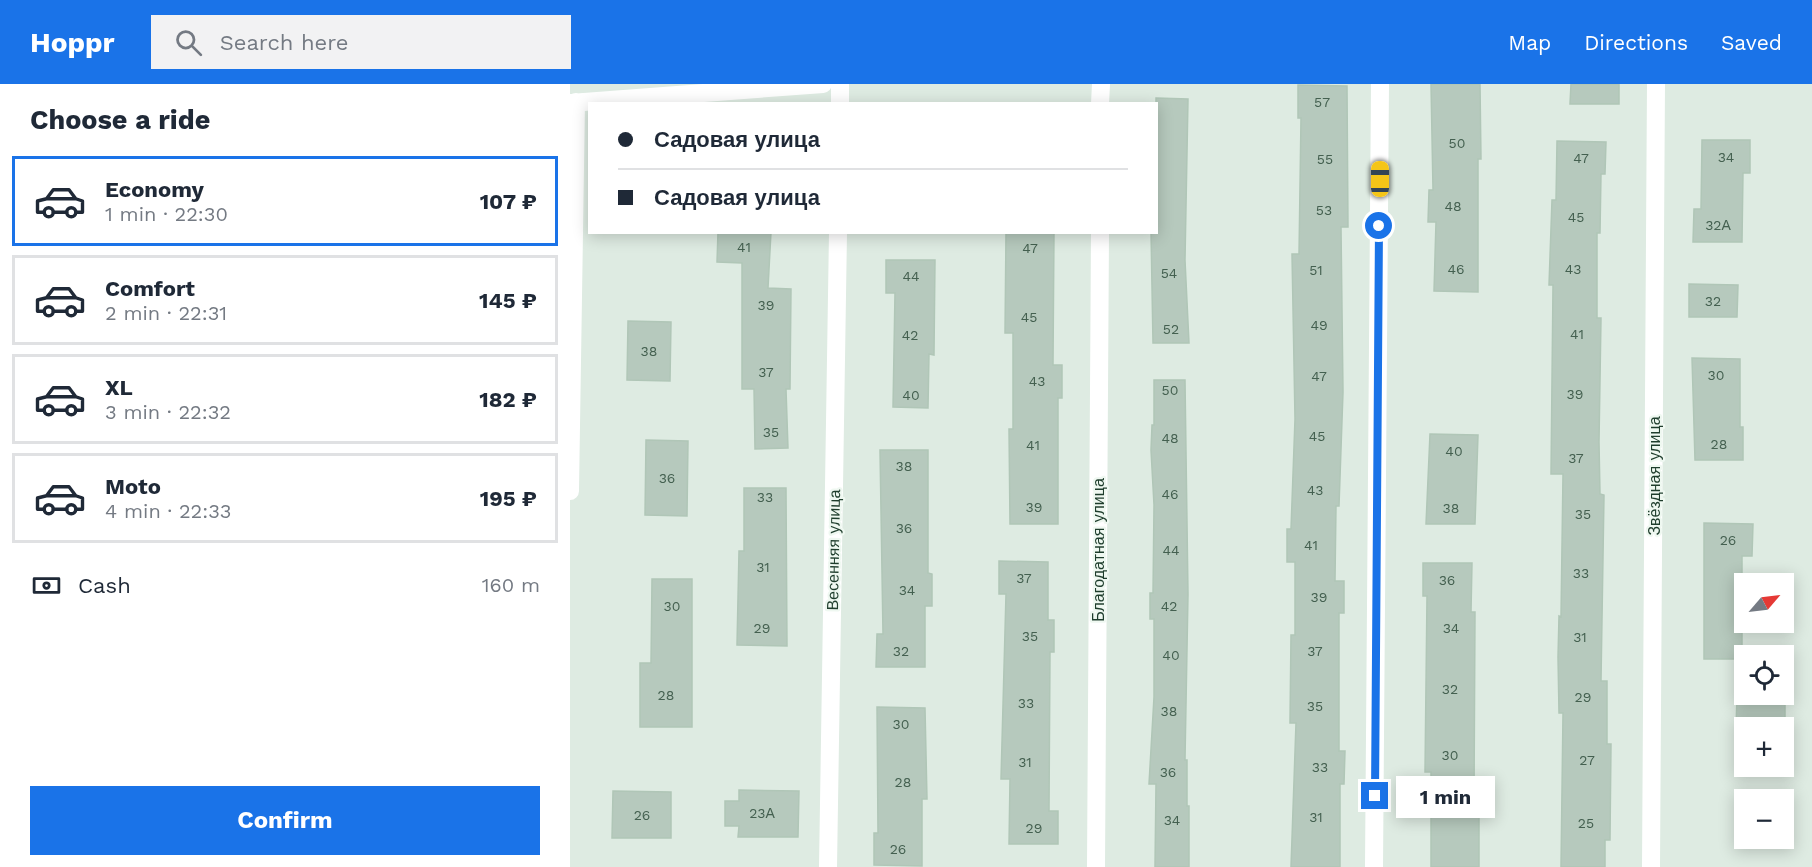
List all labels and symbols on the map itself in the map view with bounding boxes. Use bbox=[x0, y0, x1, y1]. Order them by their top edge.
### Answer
house number: 57 bbox=[1314, 94, 1330, 110]
house number: 50 bbox=[1449, 135, 1465, 151]
house number: 34 bbox=[1718, 149, 1734, 165]
house number: 47 bbox=[1573, 150, 1589, 166]
house number: 55 bbox=[1317, 151, 1333, 167]
car bbox=[1371, 161, 1389, 197]
house number: 48 bbox=[1444, 198, 1462, 214]
house number: 53 bbox=[1316, 202, 1332, 218]
house number: 45 bbox=[1568, 209, 1584, 225]
route start bbox=[1365, 212, 1392, 239]
house number: 32А bbox=[1705, 217, 1731, 233]
house number: 41 bbox=[737, 239, 751, 255]
house number: 47 bbox=[1022, 240, 1038, 256]
house number: 46 bbox=[1447, 261, 1465, 277]
house number: 43 bbox=[1565, 261, 1581, 277]
house number: 51 bbox=[1309, 262, 1323, 278]
house number: 54 bbox=[1161, 265, 1177, 281]
house number: 44 bbox=[902, 268, 920, 284]
house number: 32 bbox=[1705, 293, 1721, 309]
house number: 39 bbox=[758, 297, 774, 313]
house number: 45 bbox=[1021, 309, 1037, 325]
house number: 49 bbox=[1310, 317, 1328, 333]
house number: 52 bbox=[1163, 321, 1179, 337]
house number: 41 bbox=[1570, 326, 1584, 342]
house number: 42 bbox=[902, 327, 918, 343]
house number: 38 bbox=[641, 343, 657, 359]
house number: 37 bbox=[758, 364, 774, 380]
house number: 30 bbox=[1708, 367, 1724, 383]
house number: 47 bbox=[1311, 368, 1327, 384]
house number: 43 bbox=[1029, 373, 1045, 389]
house number: 50 bbox=[1162, 382, 1178, 398]
house number: 39 bbox=[1567, 386, 1583, 402]
house number: 40 bbox=[902, 387, 920, 403]
street label: Звёздная улица bbox=[1645, 416, 1664, 536]
house number: 35 bbox=[763, 424, 779, 440]
house number: 45 bbox=[1309, 428, 1325, 444]
house number: 48 bbox=[1161, 430, 1179, 446]
house number: 28 bbox=[1711, 436, 1727, 452]
house number: 41 bbox=[1026, 437, 1040, 453]
house number: 40 bbox=[1445, 443, 1463, 459]
house number: 37 bbox=[1568, 450, 1584, 466]
house number: 38 bbox=[896, 458, 912, 474]
house number: 36 bbox=[659, 470, 675, 486]
street label: Благодатная улица bbox=[1089, 478, 1108, 622]
house number: 43 bbox=[1307, 482, 1323, 498]
house number: 46 bbox=[1161, 486, 1179, 502]
house number: 33 bbox=[757, 489, 773, 505]
street label: Весенняя улица bbox=[823, 489, 844, 611]
house number: 39 bbox=[1026, 499, 1042, 515]
house number: 38 bbox=[1443, 500, 1459, 516]
house number: 35 bbox=[1575, 506, 1591, 522]
house number: 36 bbox=[896, 520, 912, 536]
house number: 26 bbox=[1720, 532, 1736, 548]
house number: 41 bbox=[1304, 537, 1318, 553]
house number: 44 bbox=[1162, 542, 1180, 558]
house number: 31 bbox=[756, 559, 770, 575]
house number: 33 bbox=[1573, 565, 1589, 581]
house number: 37 bbox=[1016, 570, 1032, 586]
house number: 36 bbox=[1439, 572, 1455, 588]
north arrow bbox=[1734, 573, 1794, 633]
house number: 34 bbox=[899, 582, 915, 598]
house number: 39 bbox=[1311, 589, 1327, 605]
house number: 30 bbox=[664, 598, 680, 614]
house number: 42 bbox=[1161, 598, 1177, 614]
house number: 29 bbox=[754, 620, 770, 636]
house number: 34 bbox=[1443, 620, 1459, 636]
house number: 35 bbox=[1022, 628, 1038, 644]
house number: 31 bbox=[1573, 629, 1587, 645]
house number: 32 bbox=[893, 643, 909, 659]
house number: 37 bbox=[1307, 643, 1323, 659]
house number: 40 bbox=[1162, 647, 1180, 663]
house number: 32 bbox=[1442, 681, 1458, 697]
house number: 28 bbox=[658, 687, 674, 703]
house number: 29 bbox=[1575, 689, 1591, 705]
house number: 33 bbox=[1018, 695, 1034, 711]
house number: 35 bbox=[1307, 698, 1323, 714]
house number: 38 bbox=[1161, 703, 1177, 719]
house number: 30 bbox=[893, 716, 909, 732]
house number: 30 bbox=[1442, 747, 1458, 763]
house number: 27 bbox=[1579, 752, 1595, 768]
house number: 31 bbox=[1018, 754, 1032, 770]
house number: 33 bbox=[1312, 759, 1328, 775]
house number: 36 bbox=[1160, 764, 1176, 780]
house number: 28 bbox=[895, 774, 911, 790]
callout: 1 min bbox=[1396, 775, 1495, 817]
route end bbox=[1361, 782, 1388, 809]
house number: 23А bbox=[749, 805, 775, 821]
house number: 26 bbox=[634, 807, 650, 823]
house number: 31 bbox=[1309, 809, 1323, 825]
house number: 34 bbox=[1164, 812, 1180, 828]
house number: 25 bbox=[1578, 815, 1594, 831]
house number: 29 bbox=[1026, 820, 1042, 836]
house number: 26 bbox=[890, 841, 906, 857]

